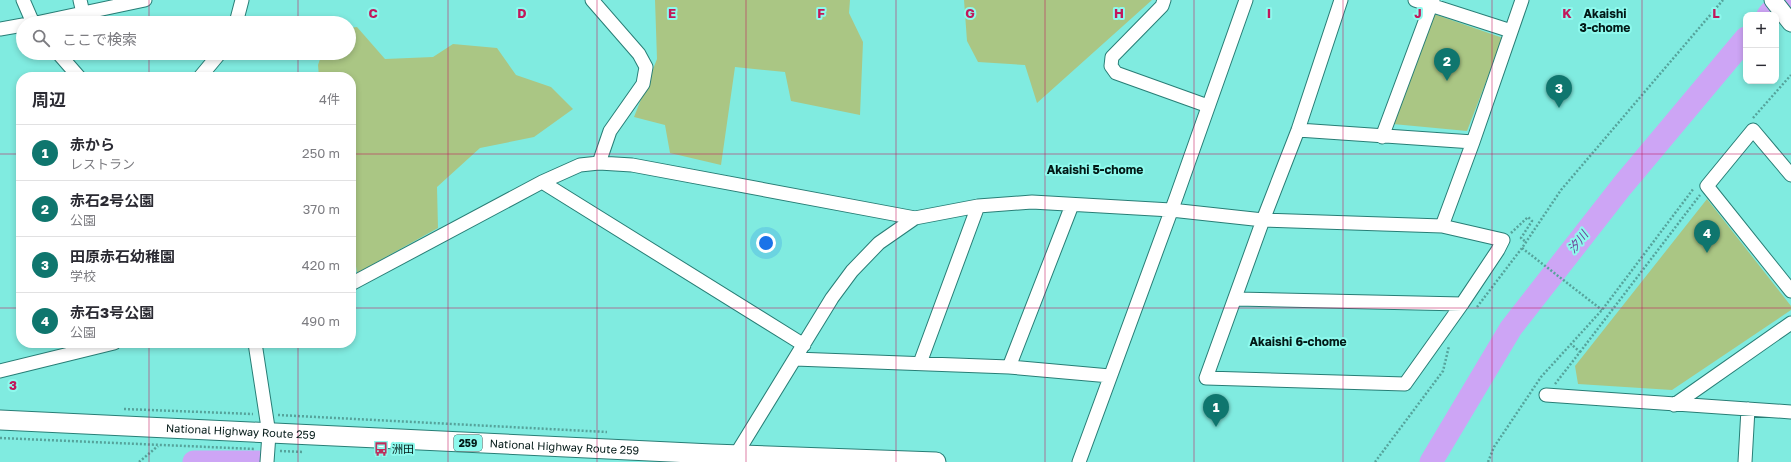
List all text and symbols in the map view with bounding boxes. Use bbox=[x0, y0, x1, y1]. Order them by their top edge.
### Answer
text: C bbox=[368, 5, 378, 21]
text: D bbox=[517, 5, 527, 21]
text: E bbox=[668, 5, 676, 21]
text: F bbox=[817, 5, 825, 21]
text: G bbox=[965, 5, 975, 21]
text: H bbox=[1114, 5, 1124, 21]
text: I bbox=[1267, 5, 1271, 21]
text: J bbox=[1414, 5, 1422, 21]
text: K bbox=[1562, 5, 1572, 21]
text: L bbox=[1712, 5, 1720, 21]
district label: Akaishi 3-chome bbox=[1580, 6, 1630, 35]
map controls bbox=[1743, 12, 1779, 84]
button: + bbox=[1743, 12, 1779, 48]
search box bbox=[16, 16, 356, 60]
icon: search bbox=[30, 27, 52, 49]
text: ここで検索 bbox=[62, 30, 137, 48]
pin: 2 bbox=[1434, 48, 1460, 81]
button: − bbox=[1743, 48, 1779, 84]
pin: 3 bbox=[1546, 75, 1572, 108]
text: 周辺 bbox=[32, 89, 66, 110]
text: 4件 bbox=[319, 91, 340, 107]
text: 赤から bbox=[70, 135, 115, 153]
text: 1 bbox=[42, 145, 48, 161]
text: 250 m bbox=[302, 145, 340, 161]
text: レストラン bbox=[70, 156, 135, 172]
district label: Akaishi 5-chome bbox=[1047, 162, 1143, 177]
text: 赤石2号公園 bbox=[70, 191, 154, 209]
text: 2 bbox=[41, 201, 49, 217]
text: 370 m bbox=[303, 201, 340, 217]
text: 公園 bbox=[70, 212, 96, 228]
pin: 4 bbox=[1694, 220, 1720, 253]
water label: 汐川 bbox=[1564, 226, 1592, 256]
your location bbox=[756, 233, 776, 253]
text: 田原赤石幼稚園 bbox=[70, 247, 175, 265]
text: 3 bbox=[41, 257, 49, 273]
text: 420 m bbox=[302, 257, 340, 273]
text: 学校 bbox=[70, 268, 96, 284]
text: 赤石3号公園 bbox=[70, 303, 154, 321]
text: 4 bbox=[41, 313, 49, 329]
text: 490 m bbox=[301, 313, 340, 329]
text: 公園 bbox=[70, 324, 96, 340]
district label: Akaishi 6-chome bbox=[1250, 334, 1347, 349]
text: 3 bbox=[9, 377, 17, 393]
pin: 1 bbox=[1203, 394, 1229, 427]
street label: National Highway Route 259 bbox=[166, 421, 316, 441]
road number: 259 bbox=[454, 435, 482, 451]
street label: National Highway Route 259 bbox=[489, 436, 639, 457]
bus stop icon: 洲田 bbox=[373, 441, 389, 457]
place label: 洲田 bbox=[392, 442, 414, 455]

